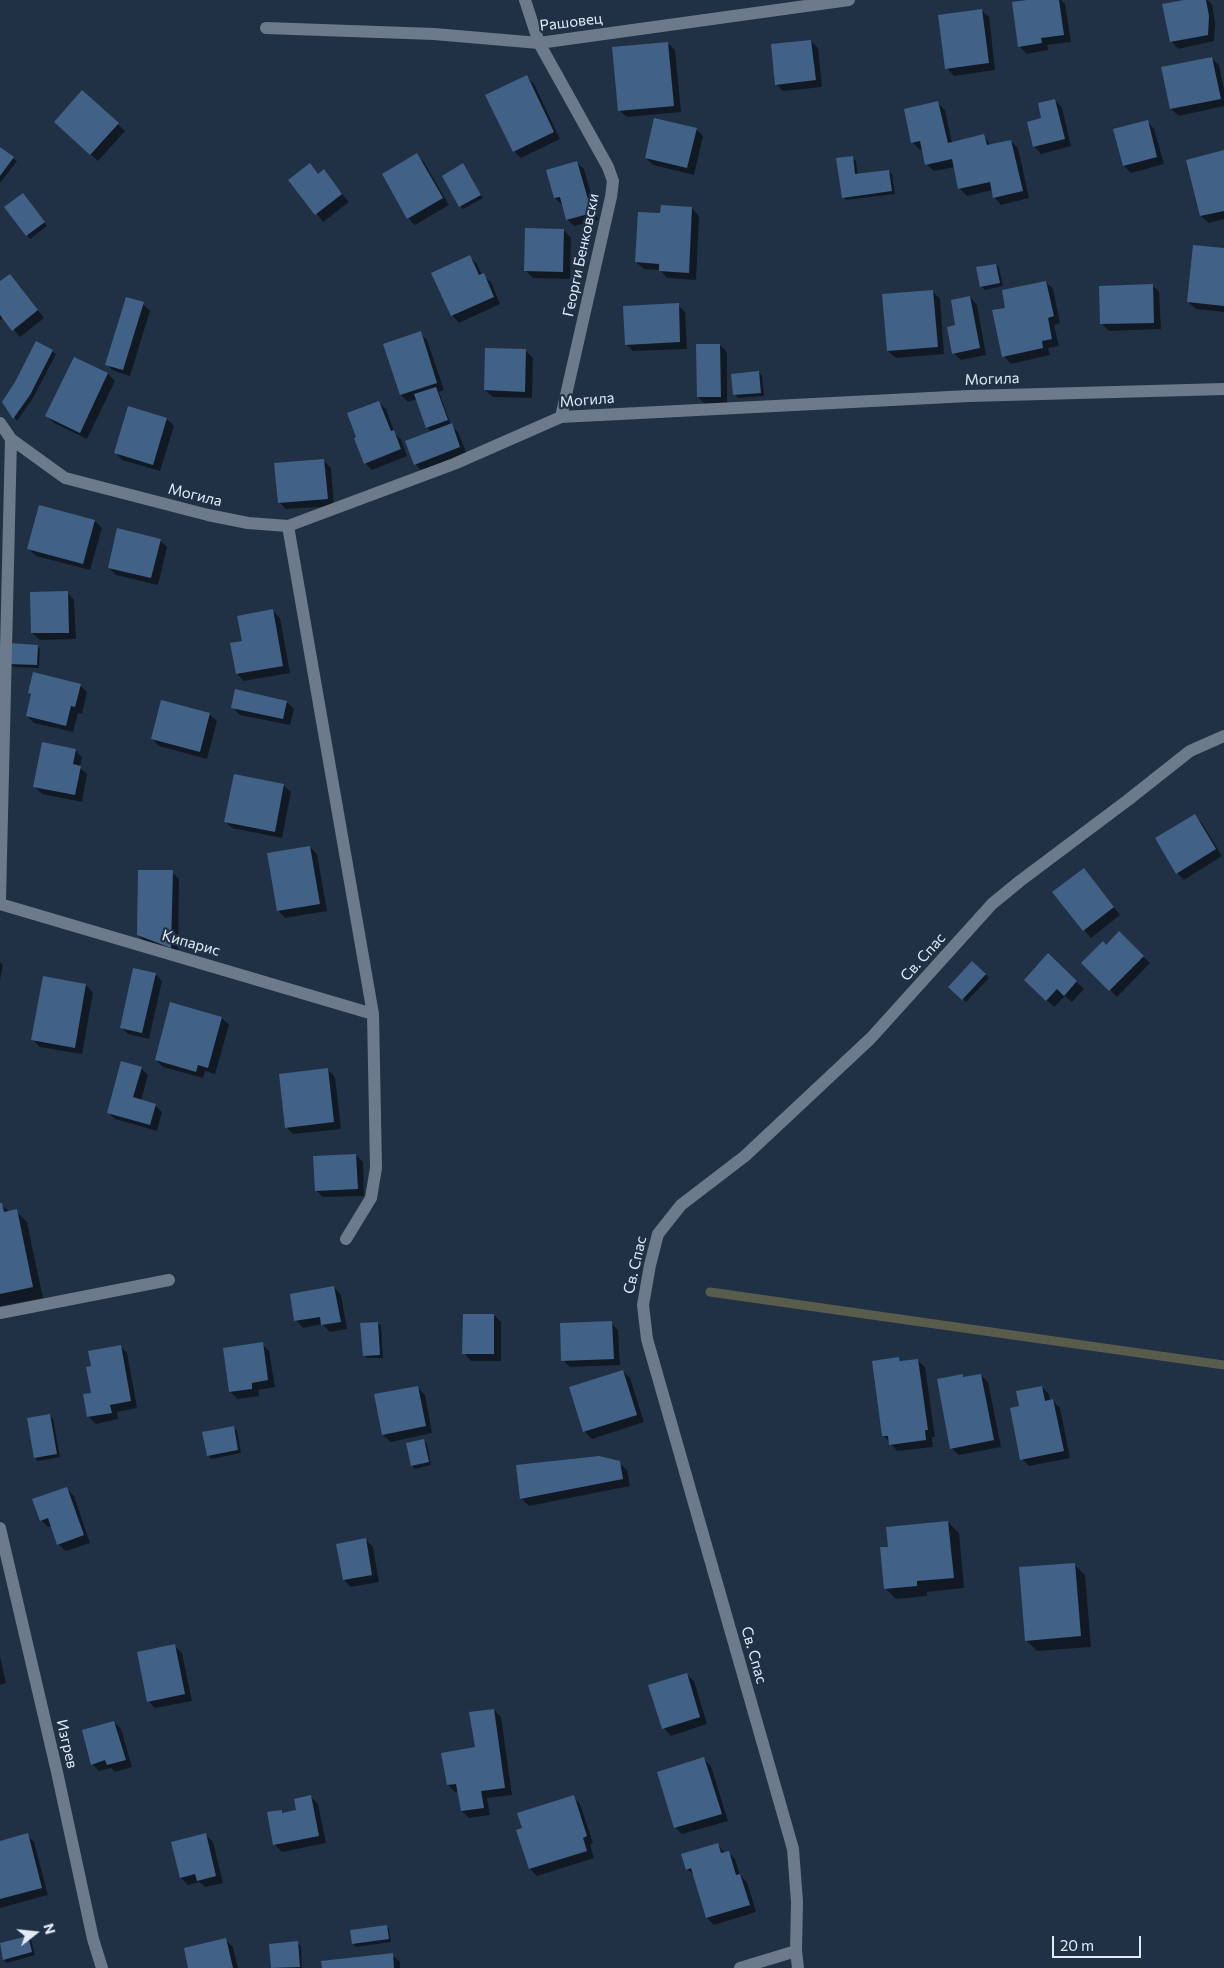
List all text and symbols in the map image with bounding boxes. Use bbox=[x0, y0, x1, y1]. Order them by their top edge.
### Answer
street label: Рашовец bbox=[539, 9, 603, 35]
street label: Георги Бенковски bbox=[559, 192, 603, 318]
street label: Могила bbox=[964, 369, 1020, 389]
street label: Могила bbox=[559, 389, 615, 411]
street label: Могила bbox=[166, 480, 224, 510]
street label: Кипарис bbox=[160, 926, 222, 960]
street label: Св. Спас bbox=[897, 929, 949, 985]
street label: Св. Спас bbox=[620, 1234, 650, 1296]
street label: Св. Спас bbox=[737, 1624, 771, 1686]
street label: Изгрев bbox=[53, 1718, 81, 1770]
north arrow bbox=[10, 1908, 60, 1958]
text: N bbox=[40, 1921, 60, 1936]
scale bar bbox=[1054, 1926, 1143, 1958]
text: 20 m bbox=[1060, 1936, 1094, 1954]

